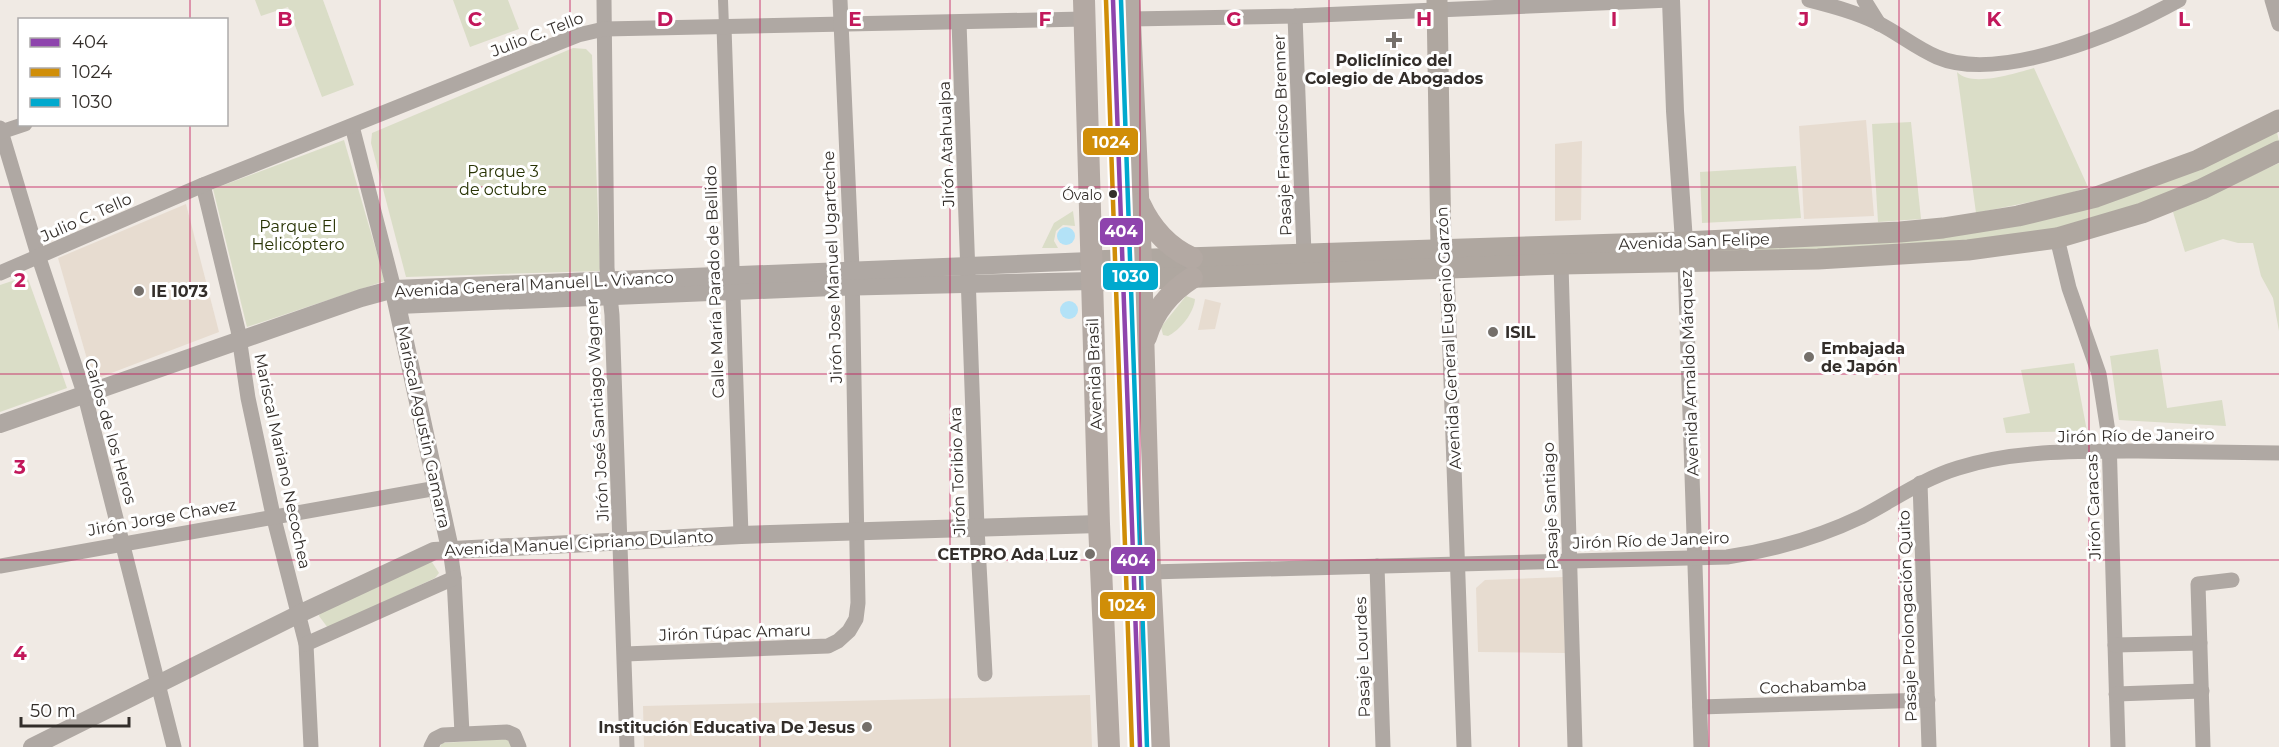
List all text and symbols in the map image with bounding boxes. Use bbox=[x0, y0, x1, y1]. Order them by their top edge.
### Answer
text: B bbox=[277, 7, 293, 31]
text: C bbox=[468, 7, 483, 31]
text: D bbox=[657, 7, 673, 31]
text: E bbox=[848, 7, 862, 31]
text: F bbox=[1039, 7, 1052, 31]
text: G bbox=[1226, 7, 1242, 31]
text: H bbox=[1416, 7, 1432, 31]
text: I bbox=[1611, 7, 1617, 31]
text: J bbox=[1798, 7, 1809, 31]
text: K bbox=[1987, 7, 2003, 31]
text: L bbox=[2178, 7, 2190, 31]
street label: Julio C. Tello bbox=[487, 8, 586, 61]
legend bbox=[18, 18, 228, 126]
text: 404 bbox=[72, 31, 108, 53]
marker: Policlínico del Colegio de Abogados bbox=[1385, 31, 1403, 49]
street label: Pasaje Francisco Brenner bbox=[1269, 34, 1296, 236]
place label: Policlínico del Colegio de Abogados bbox=[1305, 51, 1484, 88]
text: 1024 bbox=[72, 61, 112, 83]
street label: Jirón Atahualpa bbox=[935, 81, 958, 208]
text: 1030 bbox=[72, 91, 112, 113]
line badge: 1024 bbox=[1082, 127, 1139, 156]
text: 1024 bbox=[1092, 133, 1130, 152]
street label: Jirón Jose Manuel Ugarteche bbox=[819, 150, 846, 385]
park label: Parque 3 de octubre bbox=[459, 162, 547, 199]
street label: Calle María Parado de Bellido bbox=[701, 165, 728, 399]
place label: Óvalo bbox=[1062, 186, 1102, 204]
marker: Óvalo bbox=[1107, 188, 1119, 200]
street label: Julio C. Tello bbox=[37, 189, 135, 246]
street label: Avenida General Eugenio Garzón bbox=[1432, 206, 1465, 470]
park label: Parque El Helicóptero bbox=[251, 217, 345, 254]
line badge: 404 bbox=[1099, 217, 1144, 246]
text: 404 bbox=[1105, 222, 1137, 241]
street label: Avenida San Felipe bbox=[1618, 229, 1770, 254]
line badge: 1030 bbox=[1102, 262, 1159, 291]
text: 1030 bbox=[1112, 267, 1150, 286]
text: 2 bbox=[14, 268, 26, 292]
street label: Avenida General Manuel L. Vivanco bbox=[394, 268, 674, 301]
street label: Avenida Arnaldo Márquez bbox=[1676, 269, 1703, 476]
place label: IE 1073 bbox=[151, 282, 208, 301]
marker: IE 1073 bbox=[132, 284, 146, 298]
street label: Jirón José Santiago Wagner bbox=[582, 298, 613, 523]
street label: Avenida Brasil bbox=[1083, 317, 1106, 430]
place label: ISIL bbox=[1505, 323, 1536, 342]
street label: Mariscal Agustin Gamarra bbox=[393, 324, 454, 530]
marker: ISIL bbox=[1486, 325, 1500, 339]
place label: Embajada de Japón bbox=[1821, 339, 1905, 376]
marker: Embajada de Japón bbox=[1802, 350, 1816, 364]
street label: Mariscal Mariano Necochea bbox=[250, 352, 315, 571]
street label: Carlos de los Heros bbox=[81, 356, 141, 507]
street label: Jirón Toribio Ara bbox=[946, 406, 969, 537]
street label: Jirón Río de Janeiro bbox=[2056, 425, 2215, 446]
street label: Pasaje Santiago bbox=[1539, 442, 1562, 570]
street label: Jirón Caracas bbox=[2082, 454, 2105, 561]
text: 3 bbox=[13, 455, 26, 479]
street label: Jirón Jorge Chavez bbox=[85, 495, 238, 540]
street label: Pasaje Prolongación Quito bbox=[1894, 510, 1921, 722]
street label: Avenida Manuel Cipriano Dulanto bbox=[444, 527, 714, 560]
street label: Jirón Río de Janeiro bbox=[1571, 528, 1730, 553]
place label: CETPRO Ada Luz bbox=[938, 545, 1078, 564]
line badge: 404 bbox=[1110, 546, 1156, 575]
marker: CETPRO Ada Luz bbox=[1083, 547, 1097, 561]
text: 404 bbox=[1117, 551, 1149, 570]
line badge: 1024 bbox=[1099, 591, 1156, 620]
text: 1024 bbox=[1108, 596, 1146, 615]
street label: Pasaje Lourdes bbox=[1351, 596, 1374, 718]
street label: Jirón Túpac Amaru bbox=[658, 620, 811, 645]
text: 4 bbox=[13, 641, 27, 665]
street label: Cochabamba bbox=[1759, 675, 1867, 698]
scale bar bbox=[21, 690, 129, 728]
text: 50 m bbox=[30, 700, 76, 722]
place label: Institución Educativa De Jesus bbox=[598, 718, 855, 737]
marker: Institución Educativa De Jesus bbox=[860, 720, 874, 734]

